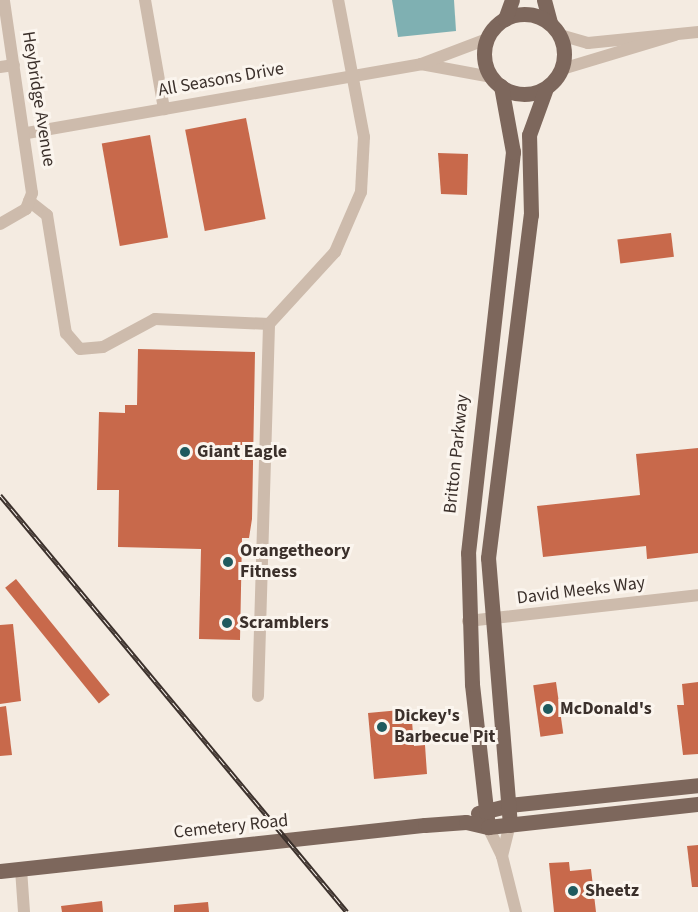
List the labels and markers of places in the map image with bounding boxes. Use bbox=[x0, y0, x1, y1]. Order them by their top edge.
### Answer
place label: Giant Eagle bbox=[197, 441, 287, 463]
marker: Giant Eagle bbox=[178, 445, 192, 459]
place label: Orangetheory Fitness bbox=[240, 541, 350, 584]
marker: Orangetheory Fitness bbox=[221, 555, 235, 569]
place label: Scramblers bbox=[239, 612, 329, 634]
marker: Scramblers bbox=[220, 616, 234, 630]
place label: McDonald's bbox=[560, 698, 652, 720]
marker: McDonald's bbox=[541, 702, 555, 716]
place label: Dickey's Barbecue Pit bbox=[394, 706, 495, 748]
marker: Dickey's Barbecue Pit bbox=[375, 720, 389, 734]
place label: Sheetz bbox=[585, 880, 639, 902]
marker: Sheetz bbox=[566, 884, 580, 898]

